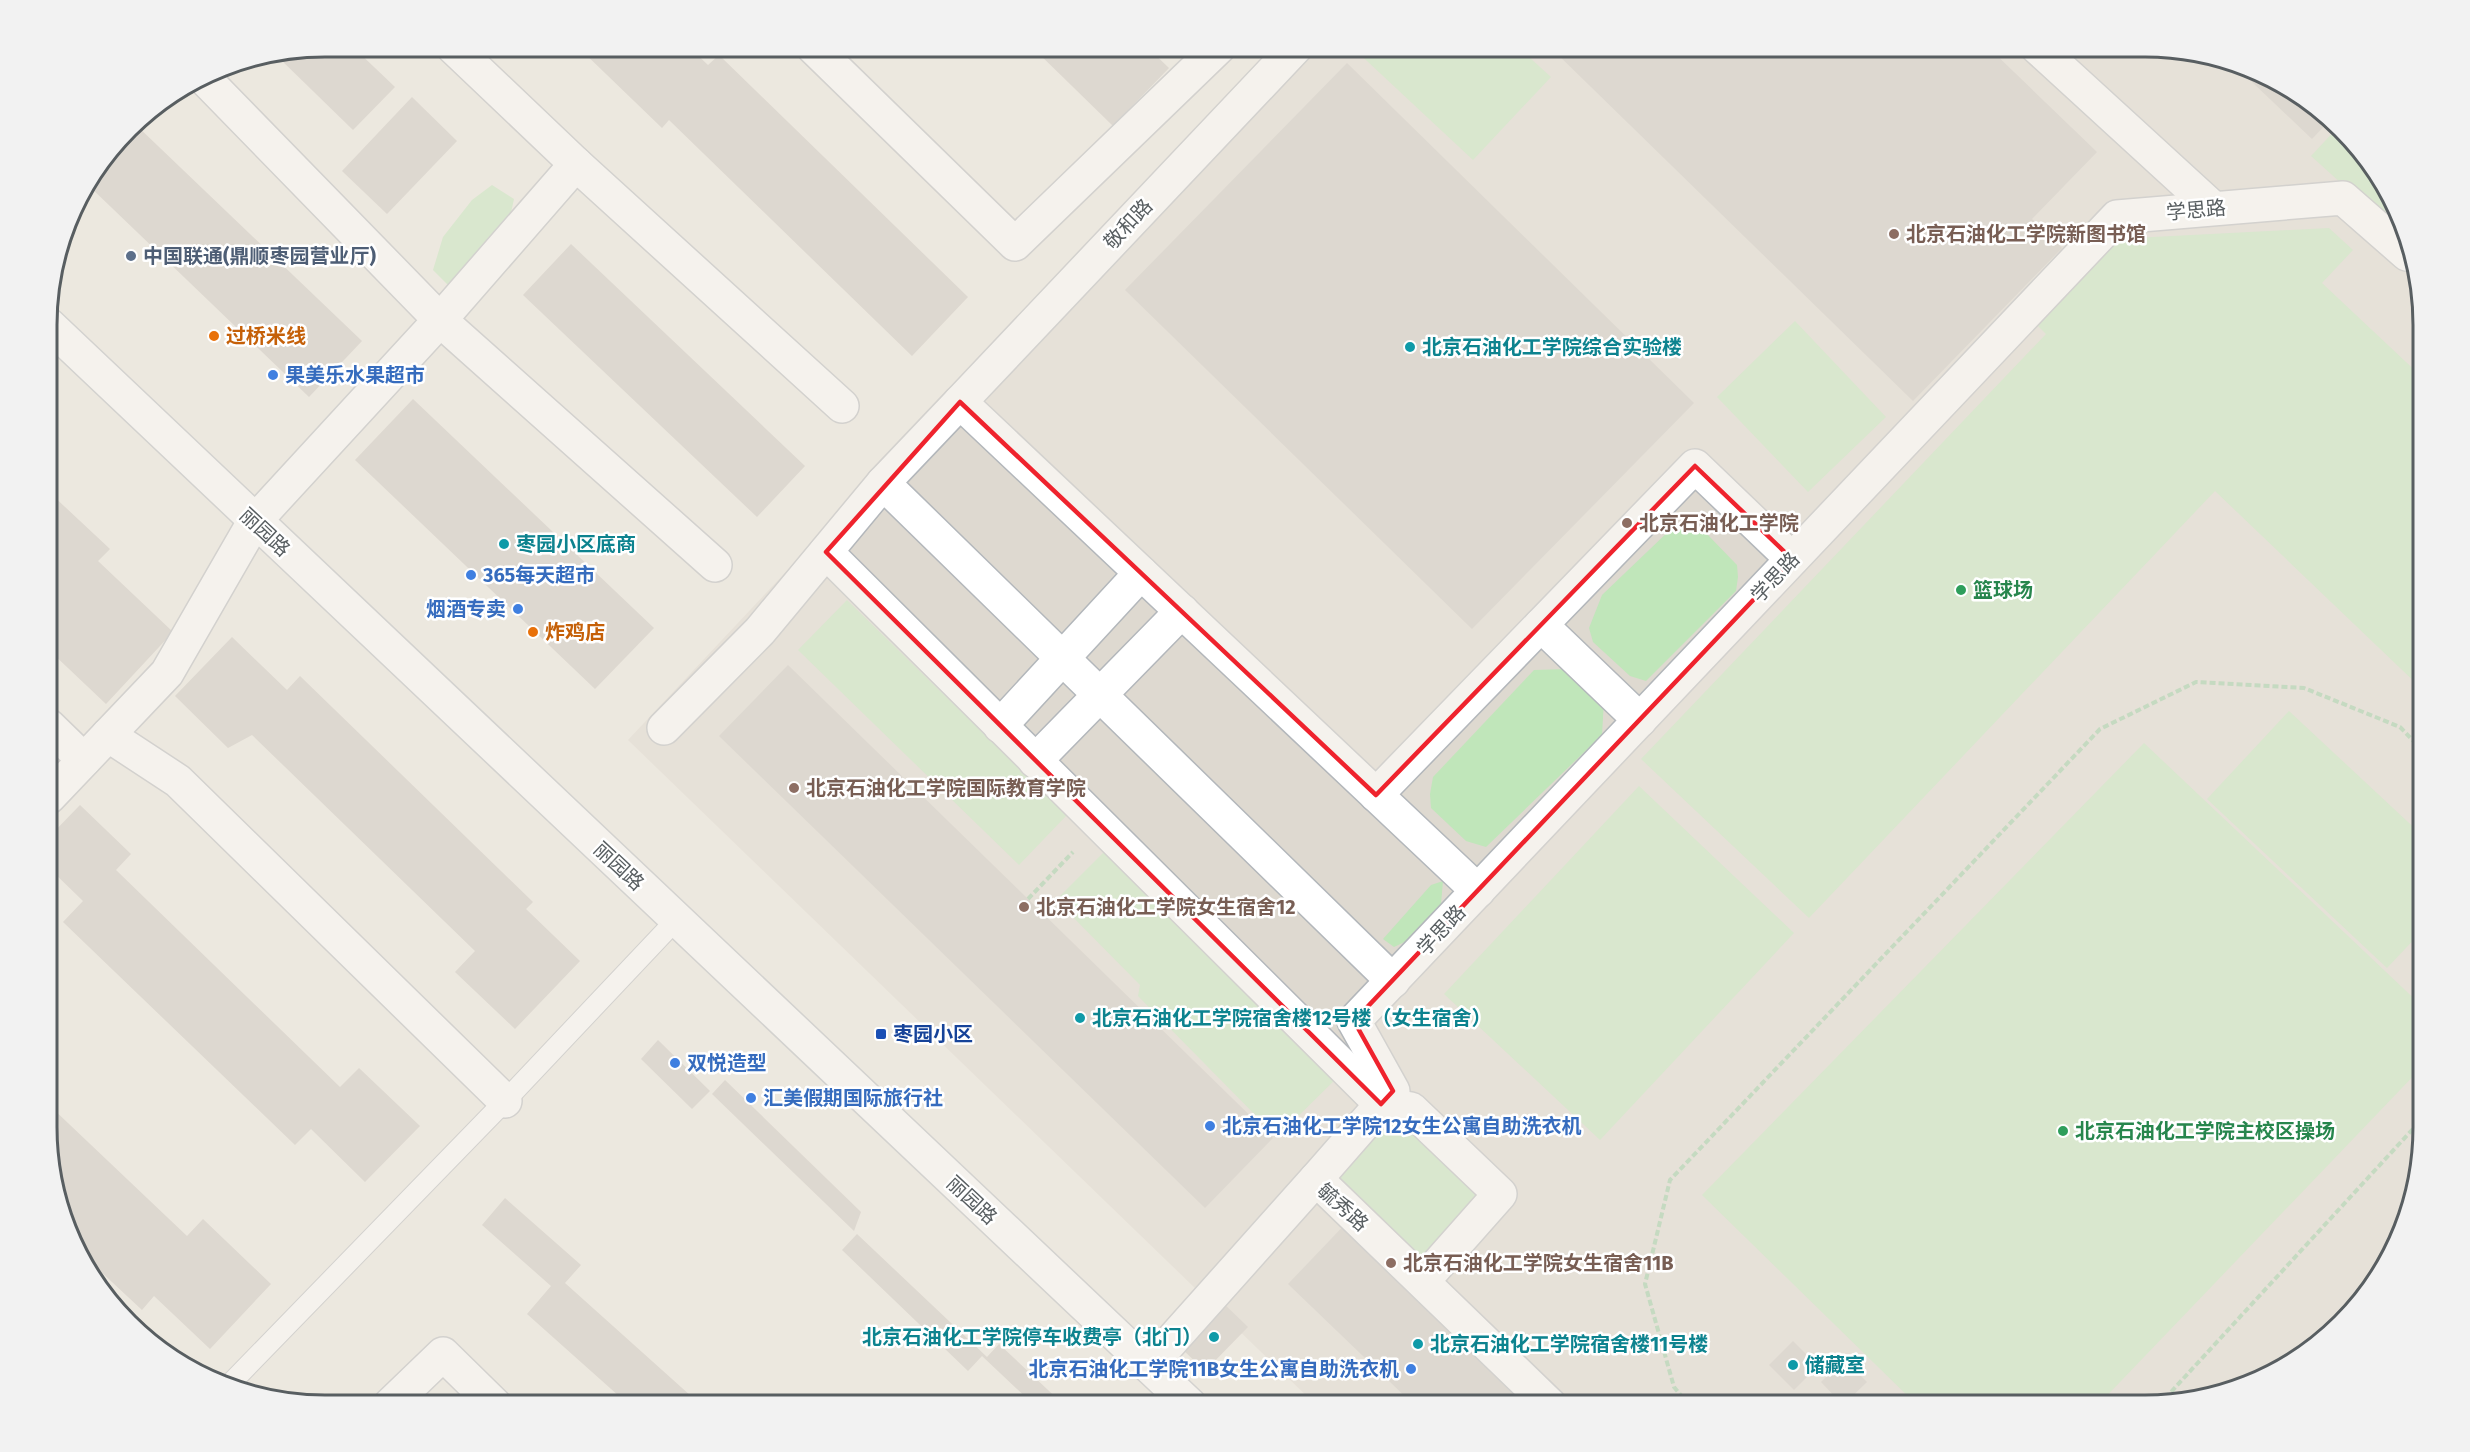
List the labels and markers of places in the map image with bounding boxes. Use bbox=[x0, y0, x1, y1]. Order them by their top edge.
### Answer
place label: 北京石油化工学院新图书馆 bbox=[1906, 222, 2146, 246]
marker: 北京石油化工学院新图书馆 bbox=[1887, 227, 1901, 241]
place label: 中国联通(鼎顺枣园营业厅) bbox=[143, 244, 376, 268]
marker: 中国联通(鼎顺枣园营业厅) bbox=[124, 249, 138, 263]
place label: 过桥米线 bbox=[226, 324, 306, 348]
marker: 过桥米线 bbox=[207, 329, 221, 343]
place label: 北京石油化工学院综合实验楼 bbox=[1422, 335, 1682, 359]
marker: 北京石油化工学院综合实验楼 bbox=[1403, 340, 1417, 354]
place label: 果美乐水果超市 bbox=[285, 363, 425, 387]
marker: 果美乐水果超市 bbox=[266, 368, 280, 382]
place label: 北京石油化工学院 bbox=[1639, 511, 1799, 535]
marker: 北京石油化工学院 bbox=[1620, 516, 1634, 530]
place label: 枣园小区底商 bbox=[516, 532, 636, 556]
marker: 枣园小区底商 bbox=[497, 537, 511, 551]
place label: 365每天超市 bbox=[482, 563, 595, 587]
marker: 365每天超市 bbox=[464, 568, 478, 582]
place label: 篮球场 bbox=[1973, 578, 2033, 602]
marker: 篮球场 bbox=[1954, 583, 1968, 597]
place label: 烟酒专卖 bbox=[426, 597, 506, 621]
marker: 烟酒专卖 bbox=[511, 602, 525, 616]
place label: 炸鸡店 bbox=[545, 620, 605, 644]
marker: 炸鸡店 bbox=[526, 625, 540, 639]
place label: 北京石油化工学院国际教育学院 bbox=[806, 776, 1086, 800]
marker: 北京石油化工学院国际教育学院 bbox=[787, 781, 801, 795]
place label: 北京石油化工学院女生宿舍12 bbox=[1036, 895, 1296, 919]
marker: 北京石油化工学院女生宿舍12 bbox=[1017, 900, 1031, 914]
place label: 北京石油化工学院宿舍楼12号楼（女生宿舍） bbox=[1092, 1006, 1492, 1030]
marker: 北京石油化工学院宿舍楼12号楼（女生宿舍） bbox=[1073, 1011, 1087, 1025]
place label: 枣园小区 bbox=[893, 1022, 973, 1046]
marker: 枣园小区 bbox=[874, 1027, 888, 1041]
place label: 双悦造型 bbox=[687, 1051, 767, 1075]
marker: 双悦造型 bbox=[668, 1056, 682, 1070]
place label: 汇美假期国际旅行社 bbox=[763, 1086, 943, 1110]
marker: 汇美假期国际旅行社 bbox=[744, 1091, 758, 1105]
place label: 北京石油化工学院12女生公寓自助洗衣机 bbox=[1222, 1114, 1582, 1138]
marker: 北京石油化工学院12女生公寓自助洗衣机 bbox=[1203, 1119, 1217, 1133]
place label: 北京石油化工学院主校区操场 bbox=[2075, 1119, 2335, 1143]
marker: 北京石油化工学院主校区操场 bbox=[2056, 1124, 2070, 1138]
place label: 北京石油化工学院女生宿舍11B bbox=[1403, 1251, 1674, 1275]
marker: 北京石油化工学院女生宿舍11B bbox=[1384, 1256, 1398, 1270]
place label: 北京石油化工学院停车收费亭（北门） bbox=[862, 1325, 1202, 1349]
marker: 北京石油化工学院停车收费亭（北门） bbox=[1207, 1330, 1221, 1344]
place label: 北京石油化工学院宿舍楼11号楼 bbox=[1430, 1332, 1708, 1356]
marker: 北京石油化工学院宿舍楼11号楼 bbox=[1411, 1337, 1425, 1351]
place label: 储藏室 bbox=[1805, 1353, 1865, 1377]
place label: 北京石油化工学院11B女生公寓自助洗衣机 bbox=[1028, 1357, 1399, 1381]
marker: 储藏室 bbox=[1786, 1358, 1800, 1372]
marker: 北京石油化工学院11B女生公寓自助洗衣机 bbox=[1404, 1362, 1418, 1376]

